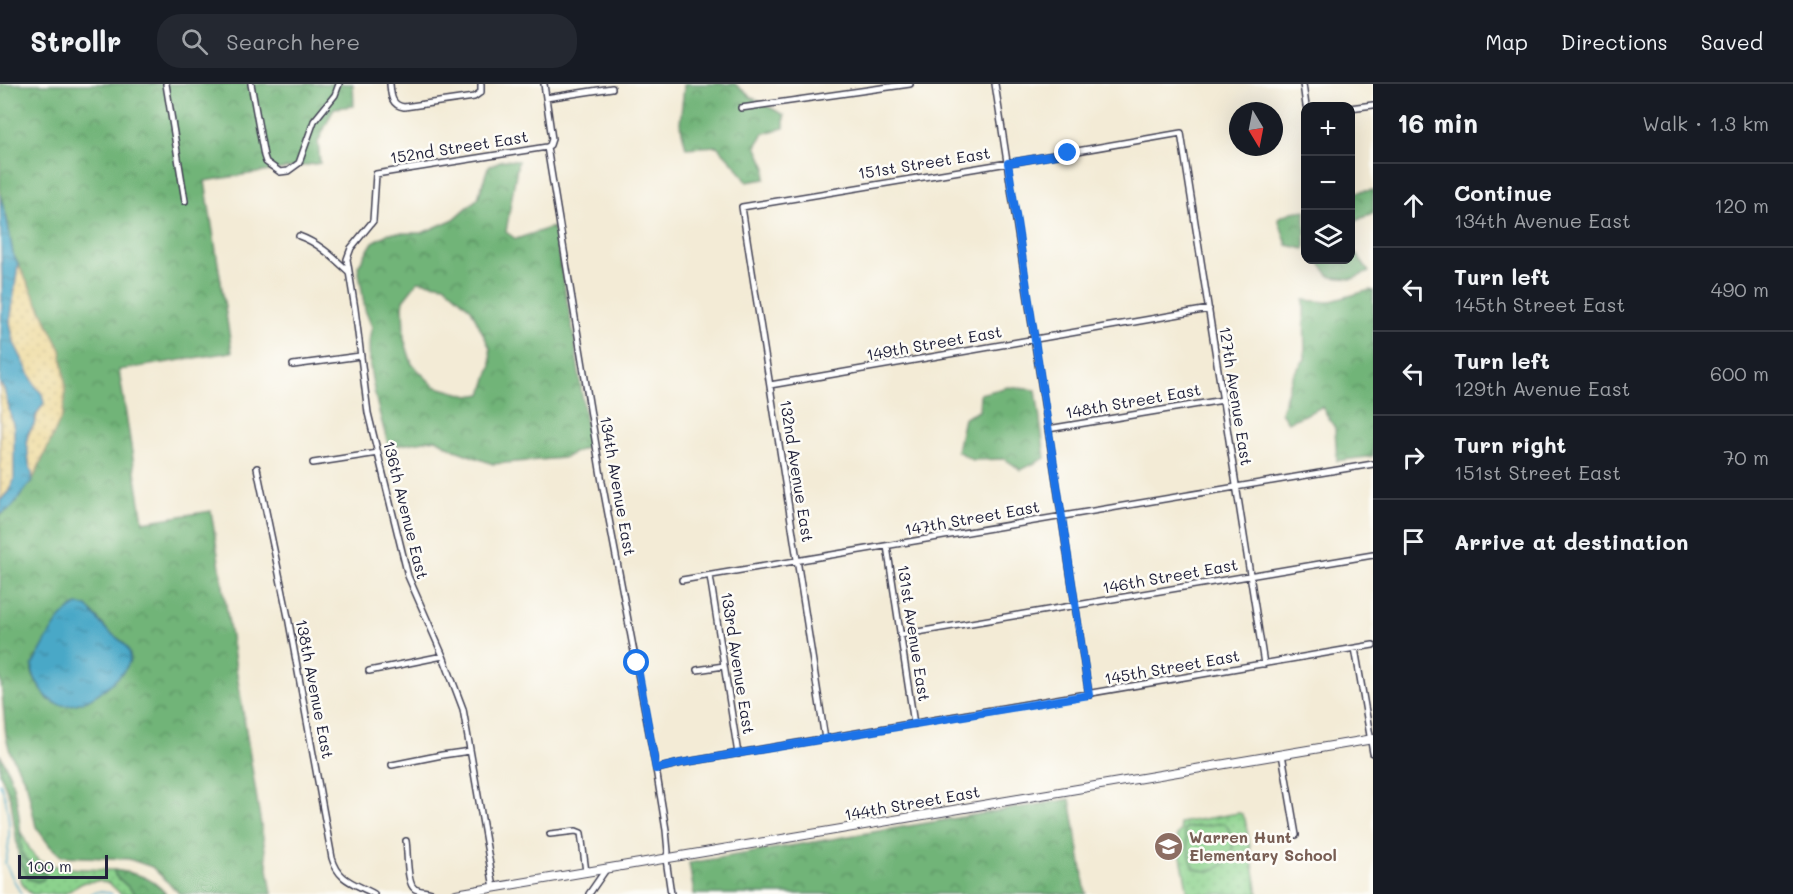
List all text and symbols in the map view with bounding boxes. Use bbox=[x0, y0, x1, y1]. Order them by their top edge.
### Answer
search box bbox=[157, 14, 577, 68]
text: Strollr bbox=[30, 23, 121, 59]
icon: search bbox=[178, 25, 211, 58]
text: Search here bbox=[226, 27, 360, 56]
text: Map bbox=[1485, 28, 1528, 55]
text: Directions bbox=[1561, 28, 1668, 55]
text: Saved bbox=[1701, 28, 1763, 55]
north arrow bbox=[1229, 102, 1283, 156]
map controls bbox=[1301, 102, 1355, 264]
button: + bbox=[1301, 102, 1355, 156]
text: 16 min bbox=[1397, 106, 1478, 140]
text: Walk · 1.3 km bbox=[1642, 110, 1769, 136]
street label: 152nd Street East bbox=[388, 125, 529, 168]
route end bbox=[1054, 139, 1080, 165]
street label: 151st Street East bbox=[856, 142, 992, 183]
button: − bbox=[1301, 156, 1355, 210]
text: Continue bbox=[1454, 178, 1552, 207]
icon: ahead bbox=[1397, 189, 1430, 222]
text: 120 m bbox=[1714, 192, 1769, 218]
text: 134th Avenue East bbox=[1454, 207, 1631, 233]
button: layers bbox=[1301, 210, 1355, 264]
text: Turn left bbox=[1454, 262, 1550, 291]
icon: left bbox=[1397, 273, 1430, 306]
text: 490 m bbox=[1711, 276, 1769, 302]
text: 145th Street East bbox=[1454, 291, 1625, 317]
street label: 149th Street East bbox=[865, 320, 1003, 365]
street label: 127th Avenue East bbox=[1215, 325, 1258, 467]
text: Turn left bbox=[1454, 346, 1550, 375]
icon: left bbox=[1397, 357, 1430, 390]
text: 600 m bbox=[1710, 360, 1769, 386]
text: 129th Avenue East bbox=[1454, 375, 1630, 401]
street label: 148th Street East bbox=[1063, 378, 1202, 423]
street label: 132nd Avenue East bbox=[776, 398, 819, 544]
street label: 134th Avenue East bbox=[596, 414, 641, 557]
text: Turn right bbox=[1454, 430, 1566, 459]
street label: 136th Avenue East bbox=[379, 439, 434, 581]
icon: right bbox=[1397, 441, 1430, 474]
text: 70 m bbox=[1723, 444, 1769, 470]
text: 151st Street East bbox=[1454, 459, 1621, 485]
street label: 147th Street East bbox=[903, 495, 1041, 540]
icon: arrive bbox=[1397, 525, 1430, 558]
text: Arrive at destination bbox=[1454, 527, 1689, 556]
street label: 146th Street East bbox=[1100, 553, 1239, 598]
street label: 131st Avenue East bbox=[893, 563, 936, 703]
street label: 133rd Avenue East bbox=[717, 590, 760, 736]
street label: 138th Avenue East bbox=[292, 617, 339, 761]
street label: 145th Street East bbox=[1103, 644, 1241, 689]
route start bbox=[623, 649, 649, 675]
street label: 144th Street East bbox=[843, 780, 981, 825]
place label: Warren Hunt Elementary School bbox=[1189, 826, 1337, 865]
school or university icon: Warren Hunt Elementary School bbox=[1152, 830, 1184, 862]
scale bar bbox=[18, 852, 108, 880]
text: 100 m bbox=[27, 855, 72, 876]

